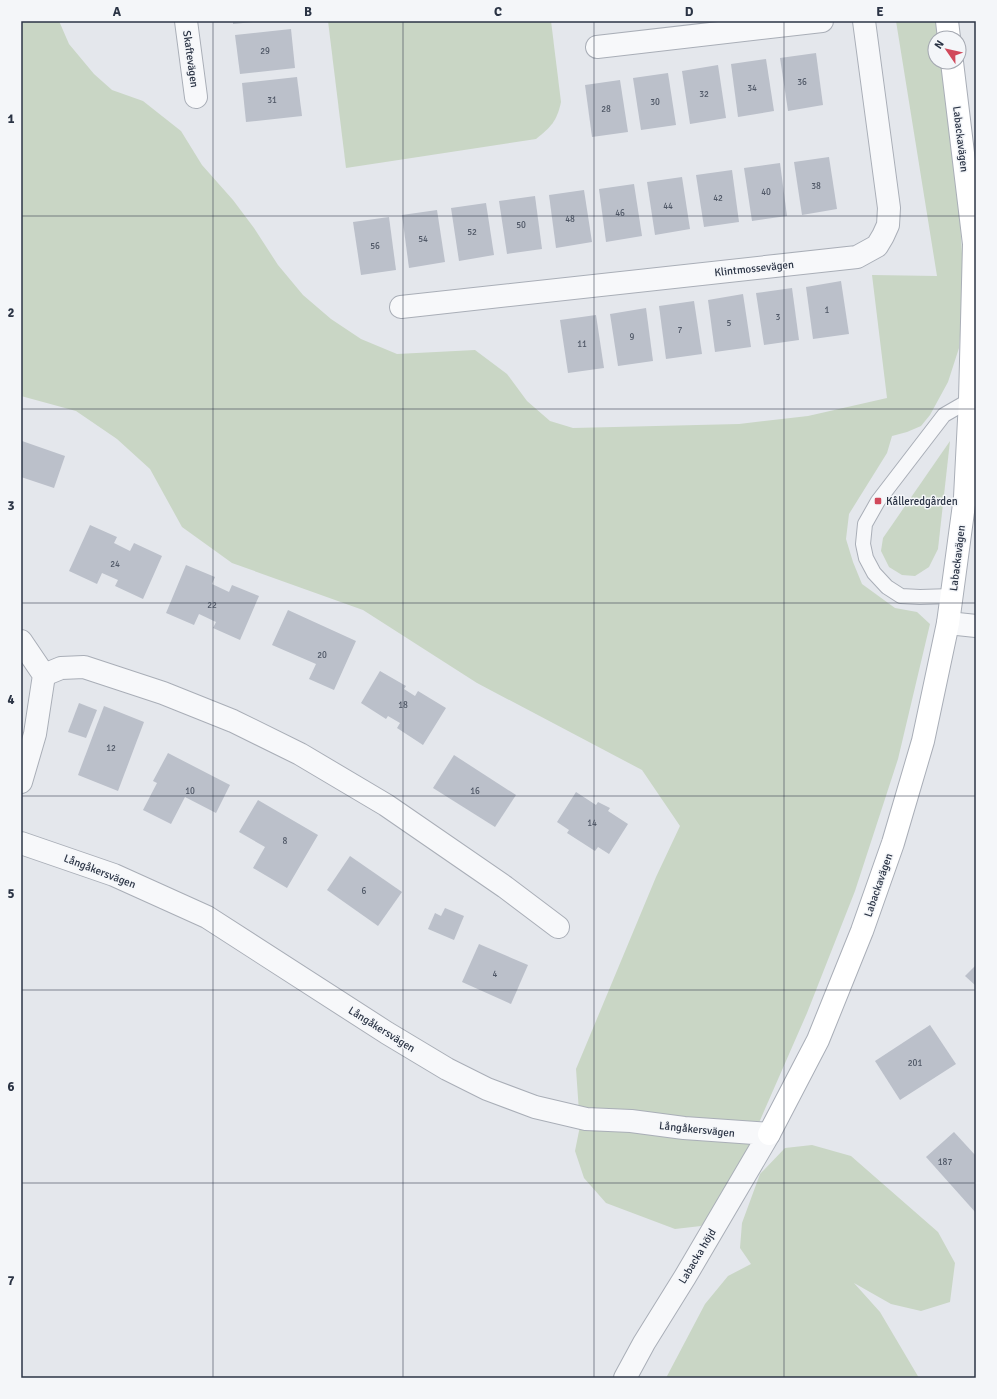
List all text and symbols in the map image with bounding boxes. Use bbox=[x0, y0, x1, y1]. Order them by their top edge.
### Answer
text: A bbox=[113, 4, 122, 20]
text: B bbox=[304, 4, 312, 20]
text: C bbox=[494, 4, 502, 20]
text: D bbox=[685, 4, 694, 20]
text: E bbox=[876, 4, 884, 20]
street label: Skaftevägen bbox=[180, 30, 201, 88]
north arrow bbox=[927, 30, 967, 70]
text: N bbox=[932, 38, 947, 51]
house number: 29 bbox=[260, 46, 270, 57]
house number: 36 bbox=[797, 77, 807, 88]
house number: 34 bbox=[747, 83, 757, 94]
house number: 32 bbox=[699, 89, 709, 100]
house number: 31 bbox=[267, 95, 277, 106]
house number: 30 bbox=[650, 97, 660, 108]
house number: 28 bbox=[601, 104, 611, 115]
street label: Labackavägen bbox=[950, 105, 971, 173]
text: 1 bbox=[7, 111, 15, 127]
house number: 38 bbox=[811, 181, 821, 192]
house number: 40 bbox=[761, 187, 771, 198]
house number: 42 bbox=[713, 193, 723, 204]
house number: 44 bbox=[663, 201, 673, 212]
house number: 46 bbox=[615, 208, 625, 219]
house number: 48 bbox=[565, 214, 575, 225]
house number: 50 bbox=[516, 220, 526, 231]
house number: 52 bbox=[467, 227, 477, 238]
house number: 54 bbox=[418, 234, 428, 245]
house number: 56 bbox=[370, 241, 380, 252]
street label: Klintmossevägen bbox=[714, 258, 794, 279]
text: 2 bbox=[7, 305, 15, 321]
house number: 1 bbox=[825, 305, 830, 316]
house number: 3 bbox=[776, 312, 781, 323]
house number: 5 bbox=[727, 318, 732, 329]
house number: 7 bbox=[678, 325, 683, 336]
house number: 9 bbox=[630, 332, 635, 343]
house number: 11 bbox=[577, 339, 587, 350]
place label: Kålleredgården bbox=[886, 495, 958, 508]
marker: Kålleredgården bbox=[873, 496, 883, 506]
text: 3 bbox=[7, 498, 15, 514]
street label: Labackavägen bbox=[947, 524, 968, 592]
house number: 24 bbox=[110, 559, 120, 570]
house number: 22 bbox=[207, 600, 217, 611]
house number: 20 bbox=[317, 650, 327, 661]
text: 4 bbox=[7, 692, 15, 708]
house number: 18 bbox=[398, 700, 408, 711]
house number: 12 bbox=[106, 743, 116, 754]
house number: 10 bbox=[185, 786, 195, 797]
house number: 16 bbox=[470, 786, 480, 797]
house number: 14 bbox=[587, 818, 597, 829]
house number: 8 bbox=[283, 836, 288, 847]
street label: Långåkersvägen bbox=[62, 852, 138, 891]
street label: Labackavägen bbox=[862, 852, 895, 919]
text: 5 bbox=[7, 886, 15, 902]
house number: 6 bbox=[362, 886, 367, 897]
house number: 4 bbox=[493, 969, 498, 980]
street label: Långåkersvägen bbox=[346, 1004, 417, 1055]
house number: 201 bbox=[908, 1058, 922, 1069]
text: 6 bbox=[7, 1079, 15, 1095]
street label: Långåkersvägen bbox=[658, 1119, 735, 1140]
house number: 187 bbox=[938, 1157, 952, 1168]
street label: Labacka höjd bbox=[676, 1226, 719, 1286]
text: 7 bbox=[7, 1273, 15, 1289]

